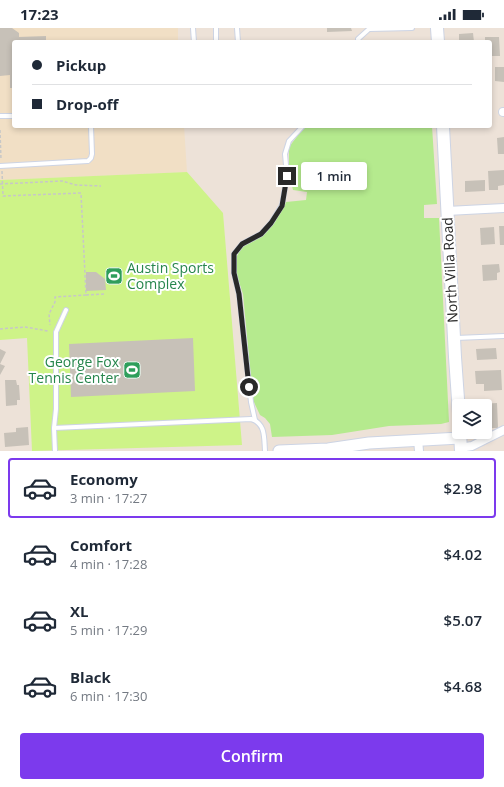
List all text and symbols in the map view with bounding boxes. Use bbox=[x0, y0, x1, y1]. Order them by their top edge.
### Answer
text: 17:23 bbox=[20, 4, 59, 24]
text: Pickup bbox=[56, 55, 106, 75]
text: Drop-off bbox=[56, 94, 118, 114]
callout: 1 min bbox=[301, 162, 367, 190]
route end bbox=[278, 167, 296, 185]
text: 1 min bbox=[316, 167, 352, 185]
street label: North Villa Road bbox=[437, 217, 462, 323]
place label: Austin Sports Complex bbox=[127, 258, 214, 293]
sports icon: Austin Sports Complex bbox=[104, 266, 124, 286]
place label: George Fox Tennis Center bbox=[29, 352, 120, 387]
sports icon: George Fox Tennis Center bbox=[122, 360, 142, 380]
route start bbox=[240, 378, 258, 396]
map controls bbox=[452, 399, 492, 439]
button: layers bbox=[452, 399, 492, 439]
text: Economy bbox=[70, 469, 138, 489]
icon: car bbox=[22, 470, 58, 506]
text: $2.98 bbox=[444, 478, 482, 498]
text: 3 min · 17:27 bbox=[70, 489, 147, 507]
text: Comfort bbox=[70, 535, 132, 555]
icon: car bbox=[22, 536, 58, 572]
text: $4.02 bbox=[444, 544, 482, 564]
text: 4 min · 17:28 bbox=[70, 555, 147, 573]
text: XL bbox=[70, 601, 88, 621]
icon: car bbox=[22, 602, 58, 638]
text: $5.07 bbox=[444, 610, 482, 630]
text: 5 min · 17:29 bbox=[70, 621, 147, 639]
text: Black bbox=[70, 667, 111, 687]
icon: car bbox=[22, 668, 58, 704]
text: $4.68 bbox=[444, 676, 482, 696]
text: 6 min · 17:30 bbox=[70, 687, 147, 705]
button: Confirm bbox=[20, 733, 484, 779]

